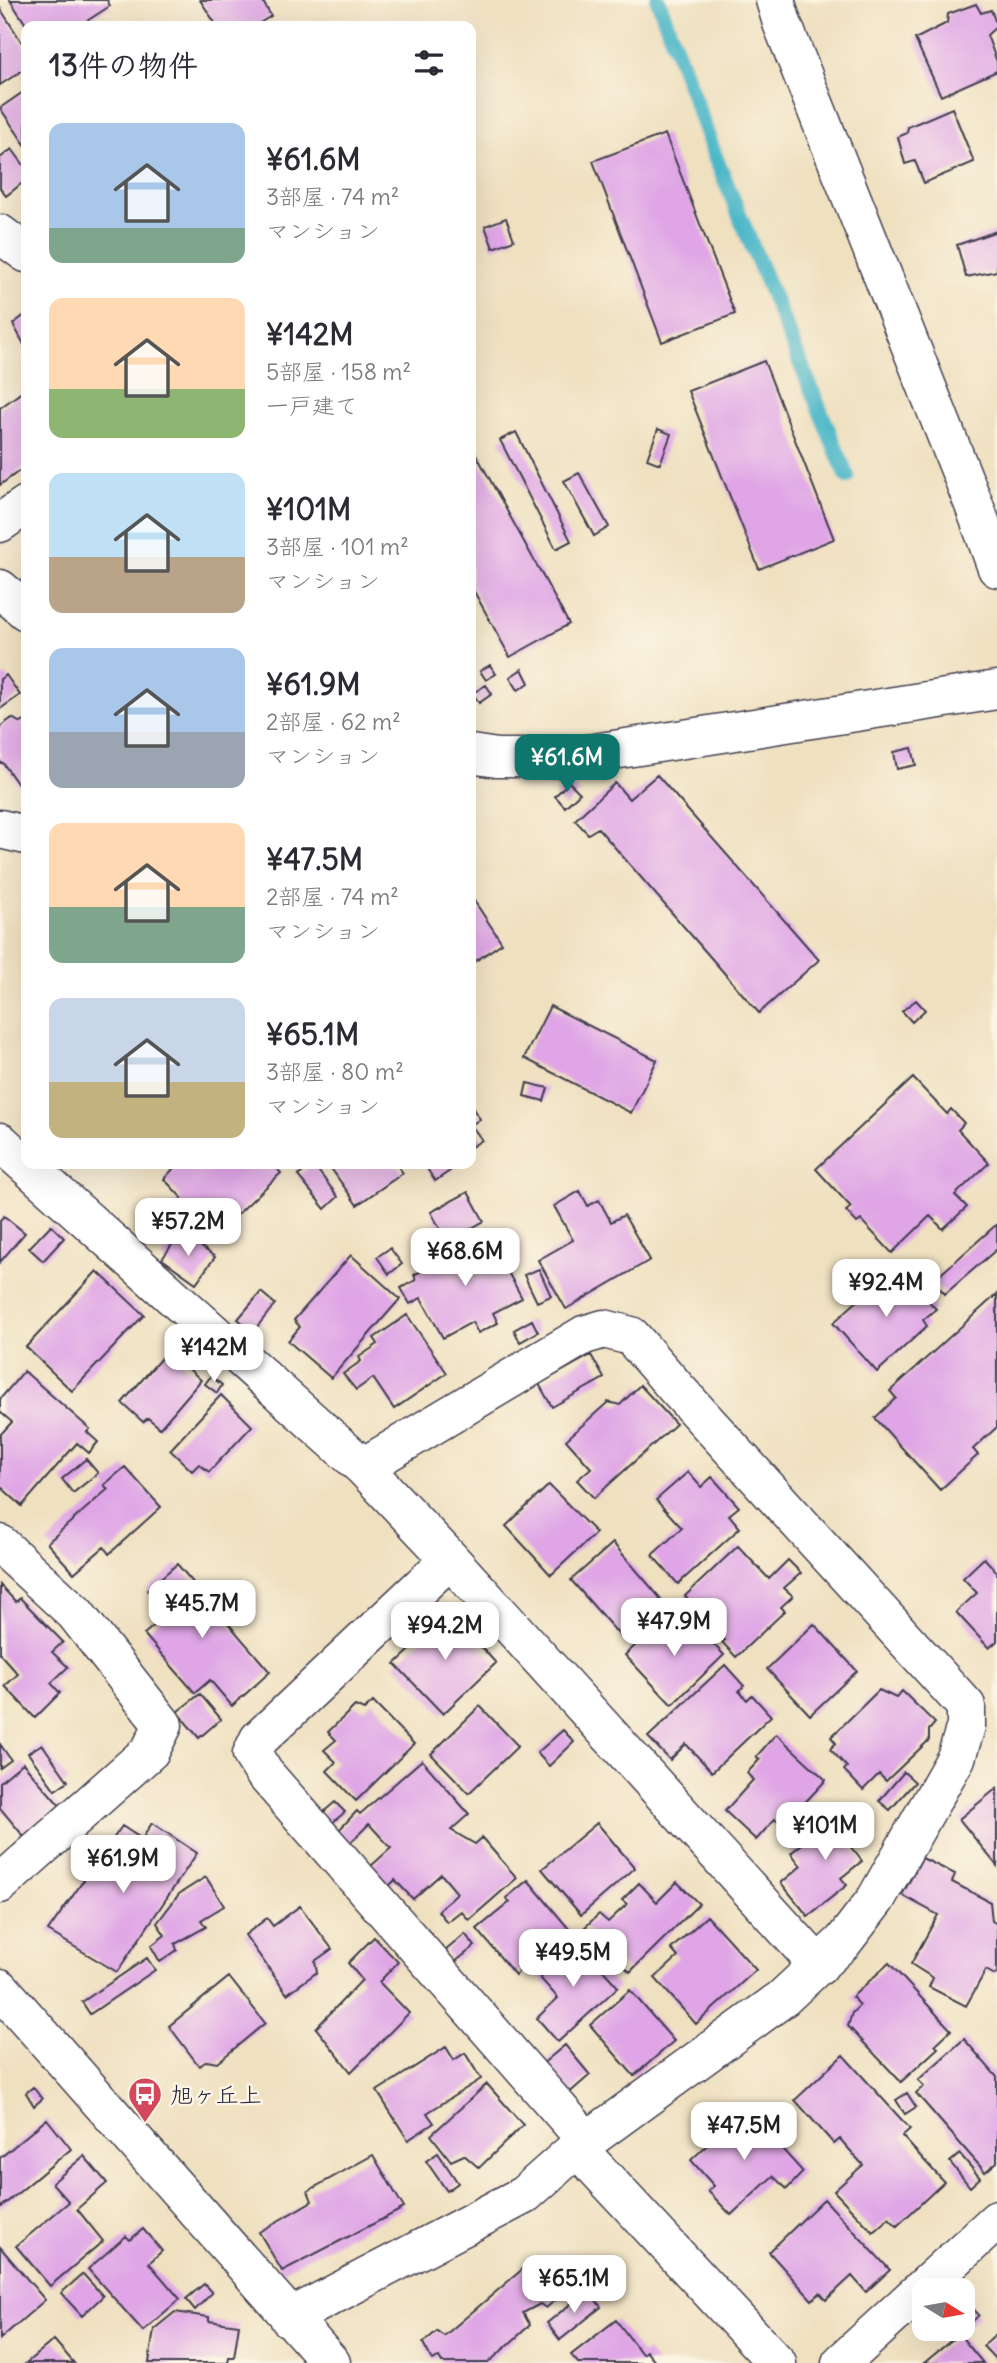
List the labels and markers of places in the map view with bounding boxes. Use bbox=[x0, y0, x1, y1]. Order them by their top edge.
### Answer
pin: ¥61.6M bbox=[510, 734, 624, 794]
pin: ¥57.2M bbox=[131, 1198, 245, 1258]
pin: ¥68.6M bbox=[408, 1228, 522, 1288]
pin: ¥92.4M bbox=[829, 1260, 943, 1319]
pin: ¥142M bbox=[165, 1324, 263, 1384]
pin: ¥45.7M bbox=[145, 1580, 259, 1640]
pin: ¥47.9M bbox=[617, 1598, 731, 1658]
pin: ¥94.2M bbox=[388, 1602, 502, 1662]
pin: ¥101M bbox=[776, 1802, 874, 1862]
pin: ¥61.9M bbox=[66, 1836, 180, 1895]
pin: ¥49.5M bbox=[516, 1930, 630, 1989]
bus stop icon: 旭ヶ丘上 bbox=[126, 2075, 164, 2124]
place label: 旭ヶ丘上 bbox=[170, 2080, 262, 2109]
pin: ¥47.5M bbox=[687, 2102, 801, 2162]
pin: ¥65.1M bbox=[517, 2256, 631, 2315]

